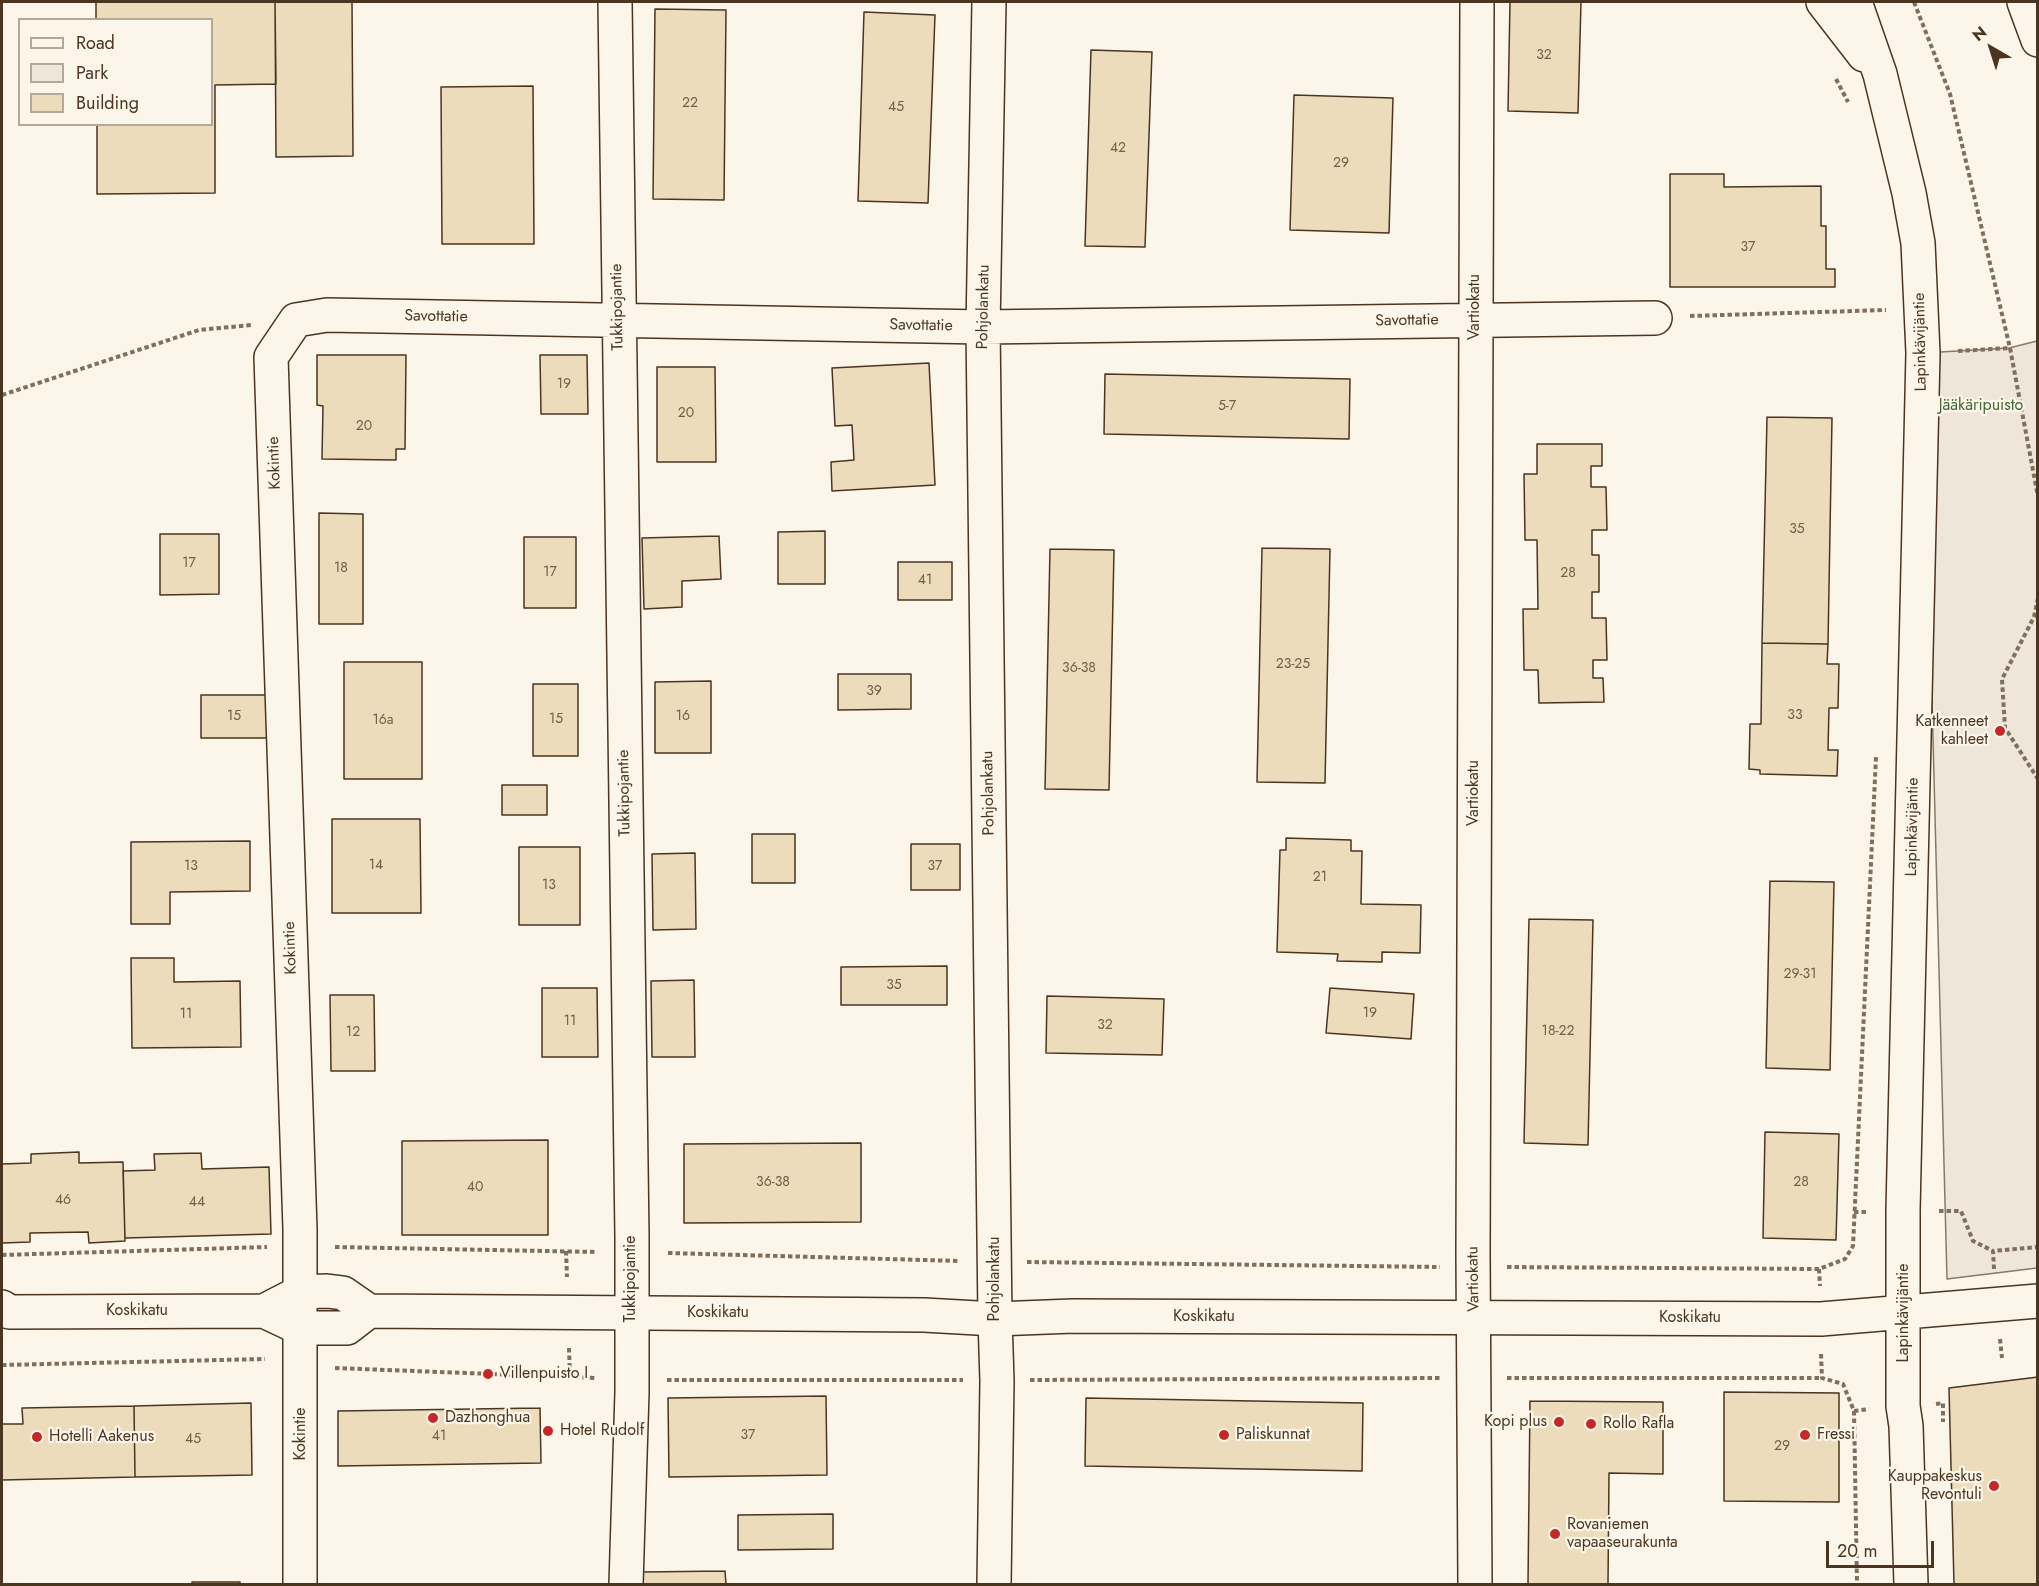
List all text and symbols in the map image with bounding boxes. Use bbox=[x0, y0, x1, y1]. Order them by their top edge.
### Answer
legend bbox=[18, 18, 213, 126]
north arrow bbox=[1961, 18, 2021, 78]
text: N bbox=[1967, 21, 1992, 47]
text: Road bbox=[76, 30, 115, 56]
house number: 32 bbox=[1536, 48, 1552, 64]
text: Park bbox=[76, 60, 108, 86]
text: Building bbox=[76, 90, 139, 116]
house number: 22 bbox=[682, 96, 698, 112]
house number: 45 bbox=[888, 100, 904, 116]
house number: 42 bbox=[1110, 141, 1126, 157]
house number: 29 bbox=[1333, 156, 1349, 172]
house number: 37 bbox=[1741, 240, 1755, 256]
street label: Tukkipojantie bbox=[608, 263, 628, 351]
street label: Pohjolankatu bbox=[974, 264, 994, 350]
street label: Vartiokatu bbox=[1465, 274, 1485, 340]
street label: Lapinkävijäntie bbox=[1911, 292, 1931, 392]
street label: Savottatie bbox=[404, 307, 468, 327]
street label: Savottatie bbox=[1375, 311, 1439, 331]
street label: Savottatie bbox=[889, 316, 953, 336]
house number: 19 bbox=[557, 377, 571, 393]
park label: Jääkäripuisto bbox=[1939, 396, 2023, 416]
house number: 5-7 bbox=[1218, 399, 1236, 415]
house number: 20 bbox=[678, 406, 694, 422]
house number: 20 bbox=[356, 419, 372, 435]
street label: Kokintie bbox=[264, 436, 286, 490]
house number: 35 bbox=[1789, 522, 1805, 538]
house number: 17 bbox=[182, 556, 196, 572]
house number: 18 bbox=[334, 561, 348, 577]
house number: 17 bbox=[543, 565, 557, 581]
house number: 28 bbox=[1560, 566, 1576, 582]
house number: 41 bbox=[918, 573, 932, 589]
house number: 23-25 bbox=[1276, 657, 1310, 673]
house number: 36-38 bbox=[1062, 661, 1096, 677]
house number: 39 bbox=[866, 684, 882, 700]
house number: 33 bbox=[1787, 708, 1803, 724]
house number: 15 bbox=[227, 709, 241, 725]
house number: 16 bbox=[676, 709, 690, 725]
house number: 15 bbox=[549, 712, 563, 728]
place label: Katkenneet kahleet bbox=[1915, 712, 1988, 750]
house number: 16a bbox=[372, 713, 394, 729]
marker: Katkenneet kahleet bbox=[1993, 724, 2007, 738]
street label: Tukkipojantie bbox=[615, 749, 635, 837]
street label: Pohjolankatu bbox=[979, 750, 999, 836]
street label: Vartiokatu bbox=[1464, 760, 1484, 826]
street label: Lapinkävijäntie bbox=[1903, 777, 1923, 877]
house number: 14 bbox=[369, 858, 383, 874]
house number: 13 bbox=[184, 859, 198, 875]
house number: 37 bbox=[928, 859, 942, 875]
house number: 21 bbox=[1313, 870, 1327, 886]
house number: 13 bbox=[542, 878, 556, 894]
street label: Kokintie bbox=[280, 921, 302, 975]
house number: 29-31 bbox=[1784, 967, 1816, 983]
house number: 35 bbox=[886, 978, 902, 994]
house number: 19 bbox=[1363, 1006, 1377, 1022]
house number: 11 bbox=[180, 1007, 192, 1023]
house number: 11 bbox=[564, 1014, 576, 1030]
house number: 32 bbox=[1097, 1018, 1113, 1034]
house number: 18-22 bbox=[1542, 1024, 1574, 1040]
house number: 12 bbox=[346, 1025, 360, 1041]
house number: 36-38 bbox=[756, 1175, 790, 1191]
house number: 28 bbox=[1793, 1175, 1809, 1191]
house number: 40 bbox=[467, 1180, 483, 1196]
house number: 46 bbox=[55, 1193, 71, 1209]
house number: 44 bbox=[189, 1195, 205, 1211]
street label: Tukkipojantie bbox=[621, 1236, 641, 1322]
street label: Pohjolankatu bbox=[985, 1237, 1005, 1321]
street label: Vartiokatu bbox=[1464, 1246, 1484, 1312]
street label: Lapinkävijäntie bbox=[1894, 1264, 1914, 1362]
street label: Koskikatu bbox=[106, 1301, 168, 1321]
street label: Koskikatu bbox=[687, 1303, 749, 1323]
street label: Koskikatu bbox=[1173, 1307, 1235, 1327]
street label: Koskikatu bbox=[1659, 1308, 1721, 1328]
place label: Villenpuisto I bbox=[500, 1364, 588, 1384]
marker: Villenpuisto I bbox=[481, 1367, 495, 1381]
street label: Kokintie bbox=[291, 1407, 311, 1461]
place label: Dazhonghua bbox=[445, 1408, 530, 1428]
marker: Dazhonghua bbox=[426, 1411, 440, 1425]
place label: Kopi plus bbox=[1484, 1412, 1547, 1432]
place label: Rollo Rafla bbox=[1603, 1414, 1674, 1434]
marker: Kopi plus bbox=[1552, 1415, 1566, 1429]
marker: Rollo Rafla bbox=[1584, 1417, 1598, 1431]
place label: Hotel Rudolf bbox=[560, 1421, 644, 1441]
marker: Hotel Rudolf bbox=[541, 1424, 555, 1438]
place label: Paliskunnat bbox=[1236, 1425, 1310, 1445]
place label: Fressi bbox=[1817, 1425, 1855, 1445]
place label: Hotelli Aakenus bbox=[49, 1427, 154, 1447]
house number: 37 bbox=[741, 1428, 755, 1444]
marker: Paliskunnat bbox=[1217, 1428, 1231, 1442]
marker: Fressi bbox=[1798, 1428, 1812, 1442]
house number: 41 bbox=[432, 1429, 446, 1445]
marker: Hotelli Aakenus bbox=[30, 1430, 44, 1444]
house number: 45 bbox=[185, 1432, 201, 1448]
house number: 29 bbox=[1774, 1439, 1790, 1455]
place label: Kauppakeskus Revontuli bbox=[1888, 1467, 1982, 1505]
marker: Kauppakeskus Revontuli bbox=[1987, 1479, 2001, 1493]
place label: Rovaniemen vapaaseurakunta bbox=[1567, 1515, 1678, 1553]
marker: Rovaniemen vapaaseurakunta bbox=[1548, 1527, 1562, 1541]
scale bar bbox=[1829, 1529, 1937, 1567]
text: 20 m bbox=[1837, 1538, 1877, 1564]

